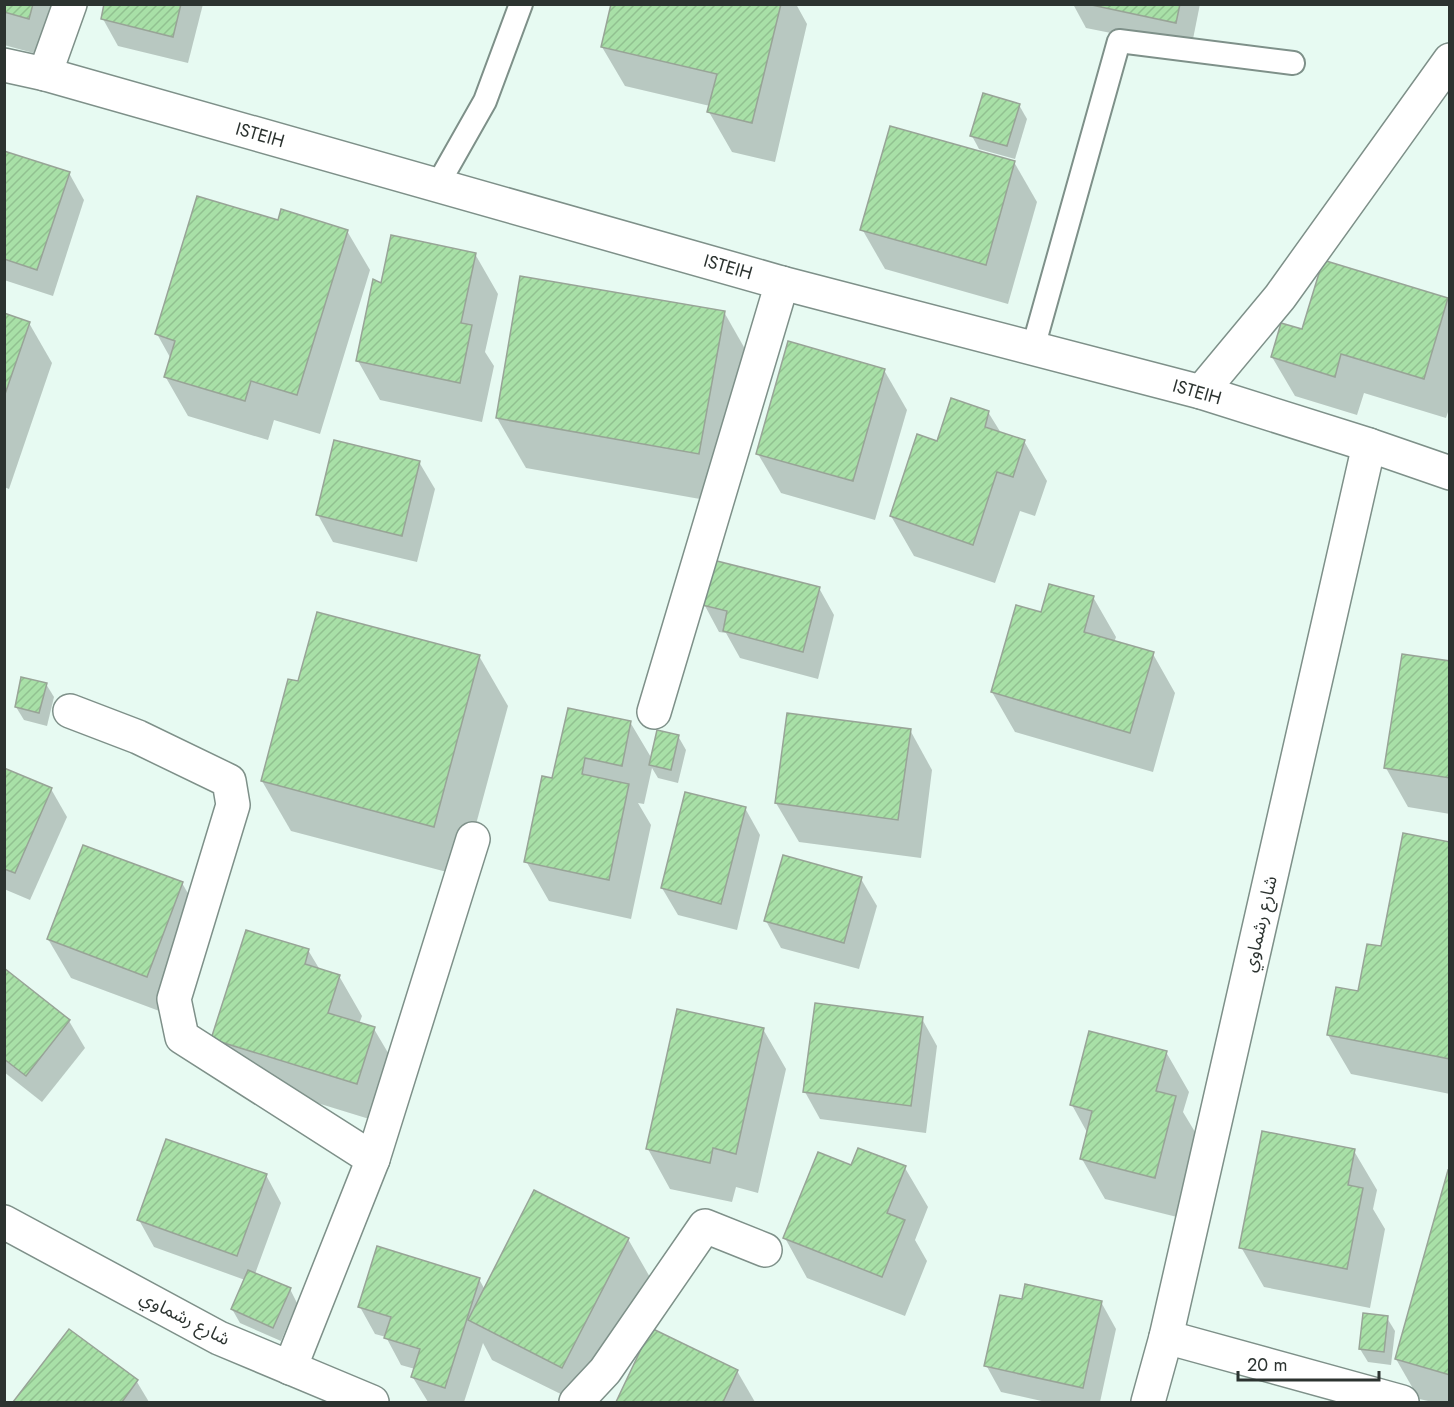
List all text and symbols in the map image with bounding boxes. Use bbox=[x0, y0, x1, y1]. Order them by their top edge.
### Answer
street label: ISTEIH bbox=[232, 116, 288, 154]
street label: ISTEIH bbox=[700, 248, 756, 286]
street label: ISTEIH bbox=[1169, 373, 1225, 411]
street label: شارع رشماوي bbox=[1236, 873, 1285, 975]
street label: شارع رشماوي bbox=[135, 1284, 235, 1353]
scale bar bbox=[1238, 1344, 1379, 1382]
text: 20 m bbox=[1247, 1352, 1287, 1378]

